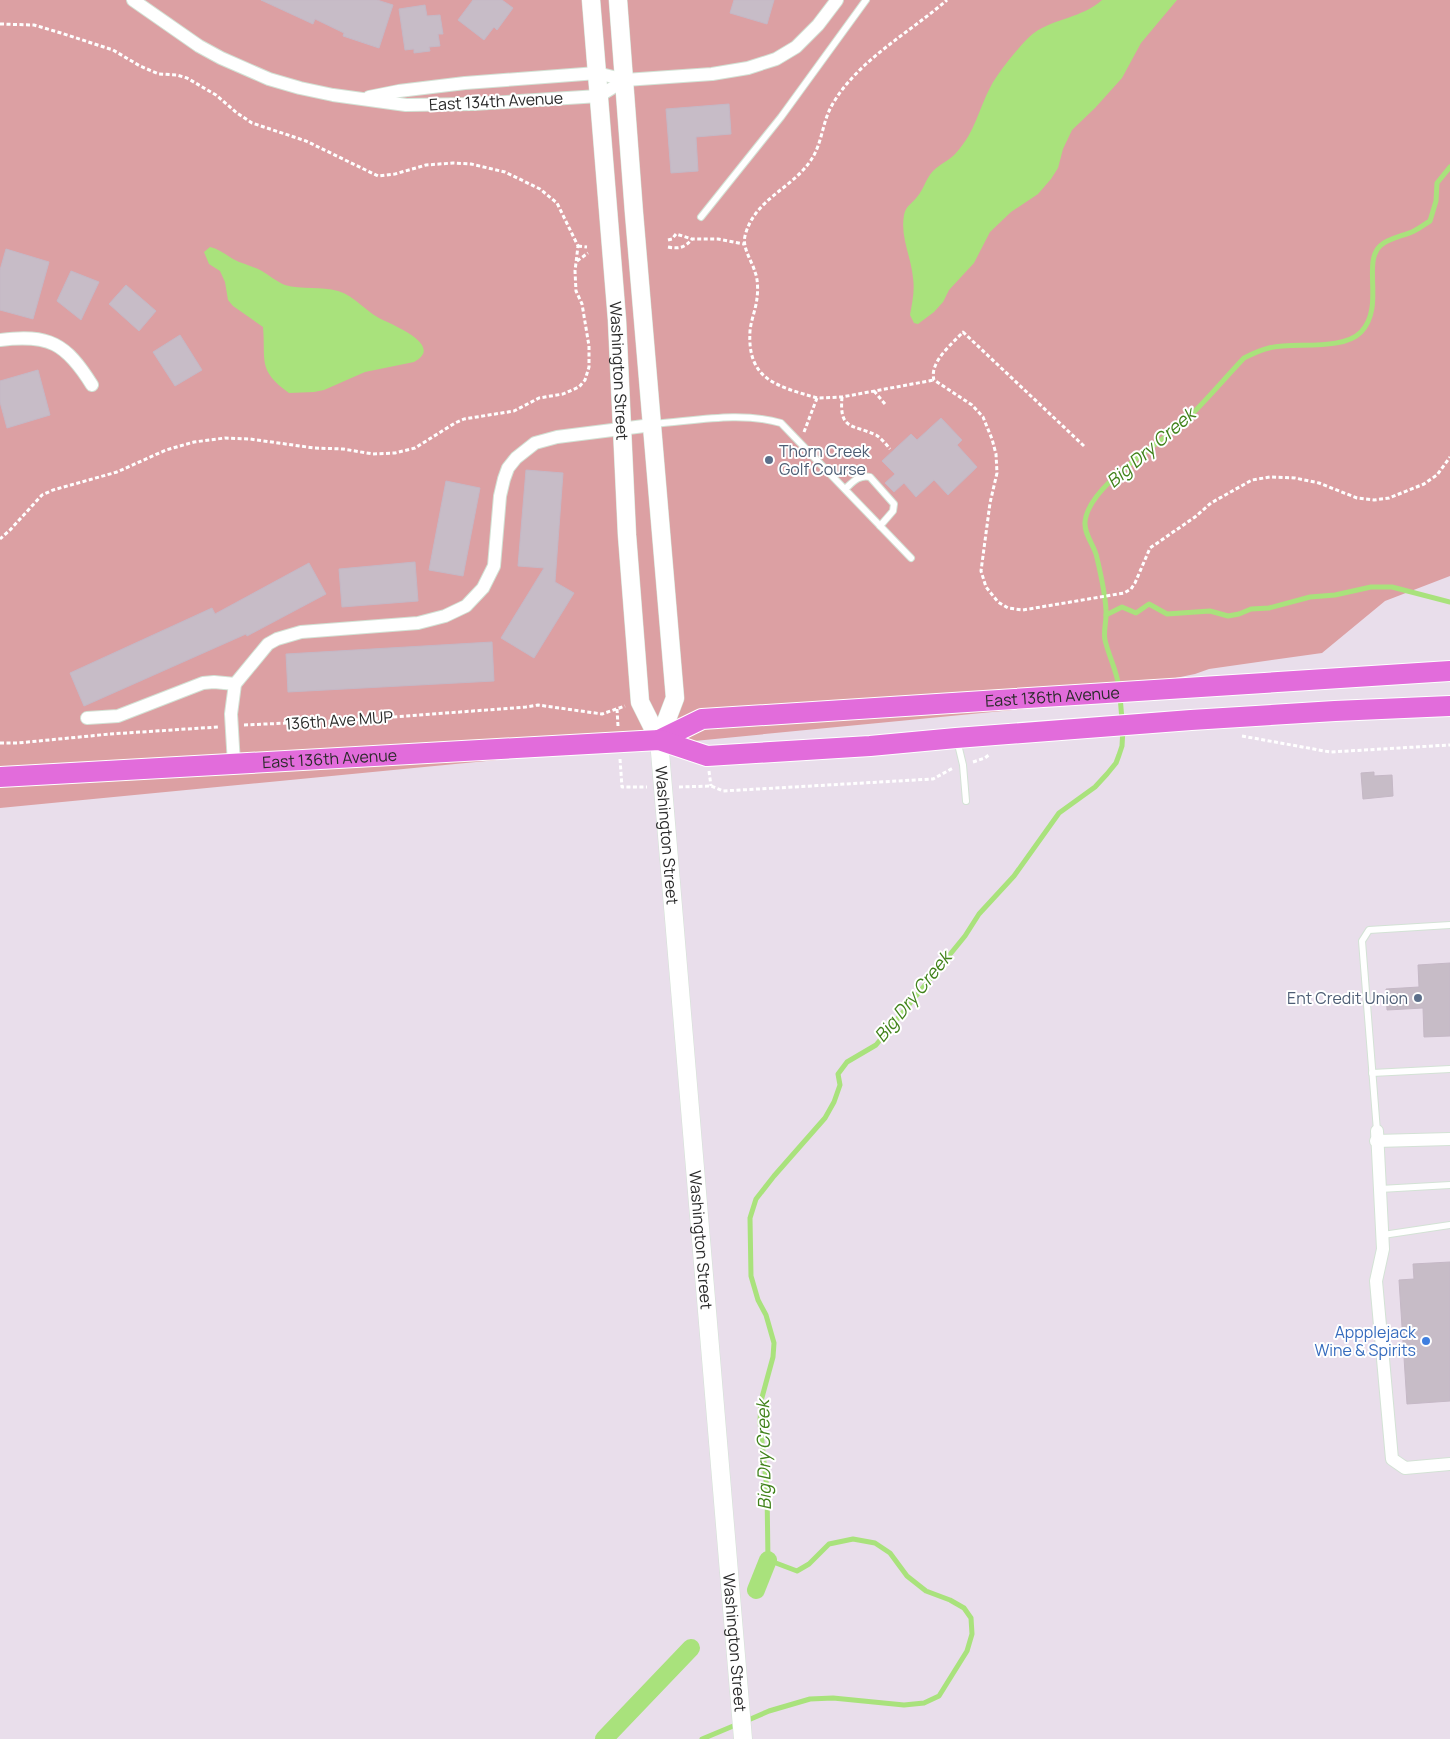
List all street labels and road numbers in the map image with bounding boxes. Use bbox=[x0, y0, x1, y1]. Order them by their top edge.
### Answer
street label: East 134th Avenue bbox=[428, 86, 564, 116]
street label: Washington Street bbox=[605, 301, 634, 441]
street label: East 136th Avenue bbox=[984, 681, 1121, 712]
street label: 136th Ave MUP bbox=[284, 705, 394, 735]
street label: East 136th Avenue bbox=[261, 744, 398, 773]
street label: Washington Street bbox=[650, 765, 684, 906]
street label: Washington Street bbox=[684, 1170, 718, 1310]
street label: Washington Street bbox=[718, 1572, 752, 1713]

